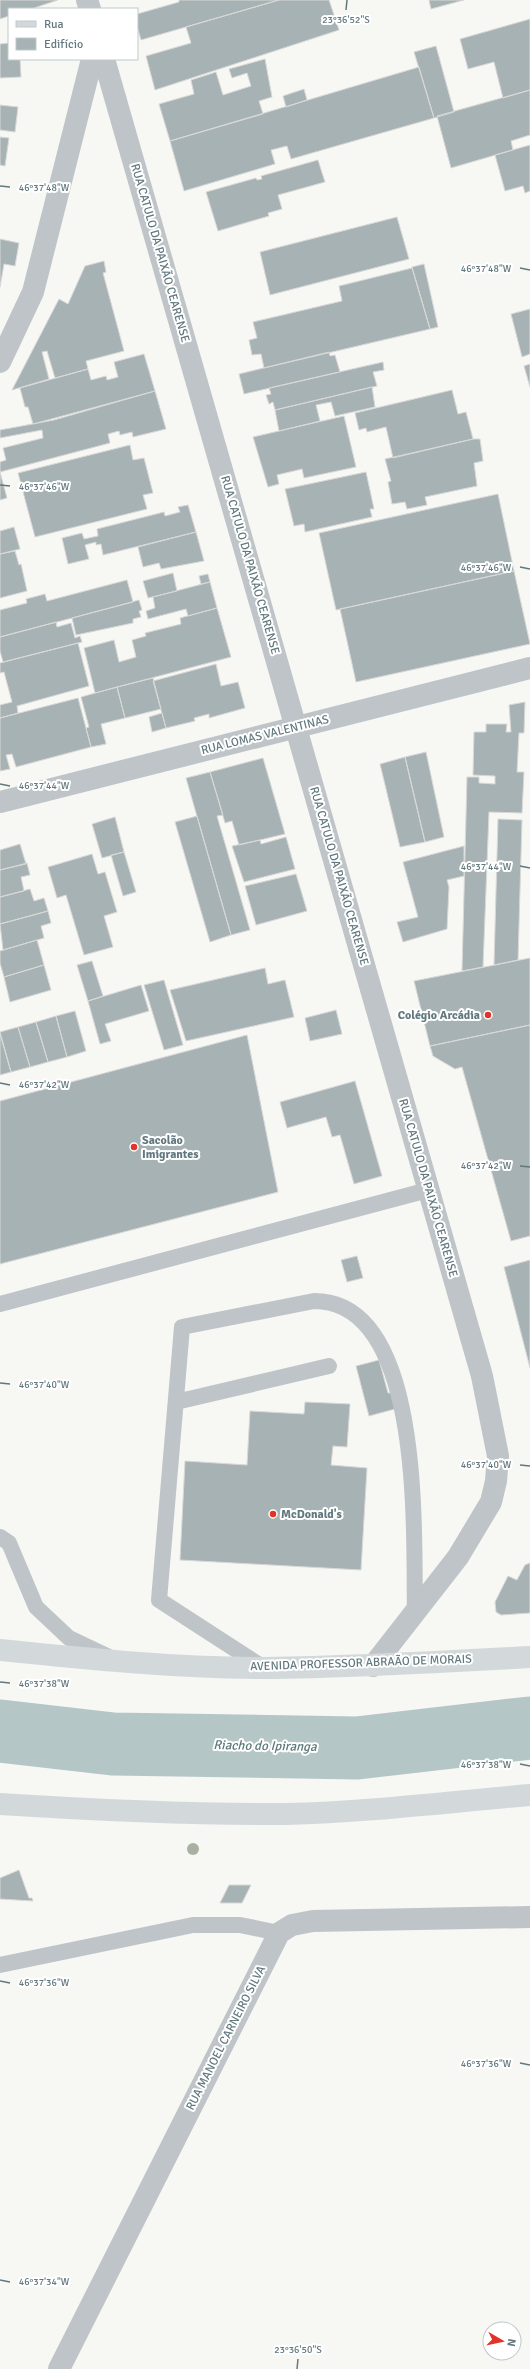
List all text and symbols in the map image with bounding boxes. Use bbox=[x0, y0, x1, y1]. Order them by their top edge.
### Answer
legend bbox=[8, 8, 138, 60]
text: 23°36'52"S bbox=[322, 14, 370, 26]
text: Rua bbox=[44, 17, 64, 32]
text: Edifício bbox=[44, 37, 83, 52]
street label: RUA CATULO DA PAIXÃO CEARENSE bbox=[127, 162, 193, 344]
text: 46°37'48"W bbox=[19, 182, 70, 194]
text: 46°37'48"W bbox=[461, 263, 512, 275]
street label: RUA CATULO DA PAIXÃO CEARENSE bbox=[217, 474, 283, 656]
text: 46°37'46"W bbox=[19, 481, 70, 493]
text: 46°37'46"W bbox=[461, 562, 512, 574]
street label: RUA LOMAS VALENTINAS bbox=[199, 712, 331, 758]
text: 46°37'44"W bbox=[19, 780, 70, 792]
street label: RUA CATULO DA PAIXÃO CEARENSE bbox=[306, 785, 372, 967]
text: 46°37'44"W bbox=[461, 861, 512, 873]
place label: Colégio Arcádia bbox=[398, 1008, 480, 1023]
marker: Colégio Arcádia bbox=[483, 1010, 493, 1020]
text: 46°37'42"W bbox=[19, 1079, 70, 1091]
street label: RUA CATULO DA PAIXÃO CEARENSE bbox=[395, 1097, 461, 1279]
place label: Sacolão Imigrantes bbox=[142, 1133, 199, 1162]
marker: Sacolão Imigrantes bbox=[129, 1142, 139, 1152]
text: 46°37'42"W bbox=[461, 1160, 512, 1172]
text: 46°37'40"W bbox=[19, 1379, 70, 1391]
text: 46°37'40"W bbox=[461, 1459, 512, 1471]
place label: McDonald's bbox=[281, 1507, 343, 1522]
marker: McDonald's bbox=[268, 1509, 278, 1519]
street label: AVENIDA PROFESSOR ABRAÃO DE MORAIS bbox=[250, 1652, 472, 1674]
text: 46°37'38"W bbox=[19, 1678, 70, 1690]
water label: Riacho do Ipiranga bbox=[213, 1737, 317, 1755]
text: 46°37'38"W bbox=[461, 1759, 512, 1771]
street label: RUA MANOEL CARNEIRO SILVA bbox=[183, 1963, 269, 2113]
text: 46°37'36"W bbox=[19, 1977, 70, 1989]
text: 46°37'36"W bbox=[461, 2058, 512, 2070]
text: 46°37'34"W bbox=[19, 2276, 70, 2288]
north arrow bbox=[482, 2321, 522, 2361]
text: N bbox=[504, 2338, 518, 2347]
text: 23°36'50"S bbox=[274, 2344, 322, 2356]

